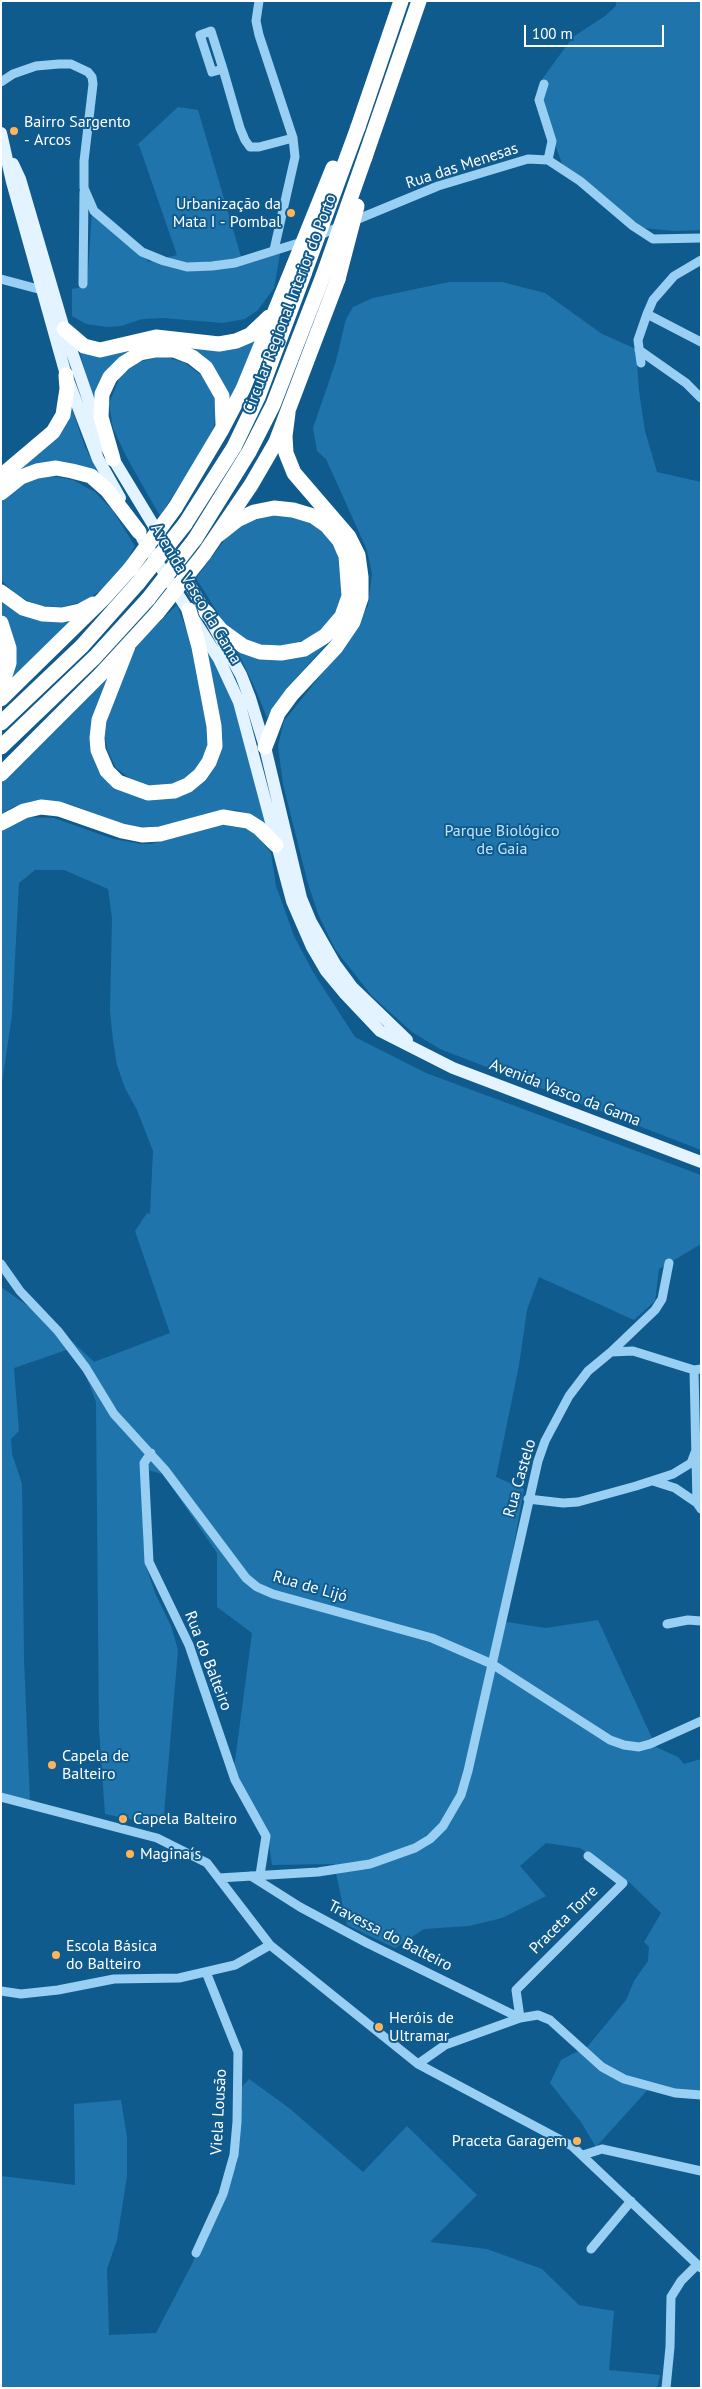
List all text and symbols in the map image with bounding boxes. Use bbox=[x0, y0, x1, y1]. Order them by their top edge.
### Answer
scale bar bbox=[527, 15, 667, 47]
text: 100 m bbox=[532, 24, 573, 43]
place label: Bairro Sargento - Arcos bbox=[24, 112, 130, 150]
marker: Bairro Sargento - Arcos bbox=[8, 125, 20, 137]
street label: Rua das Menesas bbox=[403, 139, 521, 193]
street label: Circular Regional Interior do Porto bbox=[239, 191, 341, 417]
place label: Urbanização da Mata I - Pombal bbox=[173, 194, 281, 232]
marker: Urbanização da Mata I - Pombal bbox=[285, 207, 297, 219]
street label: Avenida Vasco da Gama bbox=[146, 520, 246, 668]
park label: Parque Biológico de Gaia bbox=[444, 821, 560, 859]
street label: Avenida Vasco da Gama bbox=[487, 1055, 643, 1131]
street label: Rua Castelo bbox=[500, 1437, 540, 1519]
street label: Rua de Lijó bbox=[271, 1567, 349, 1607]
street label: Rua do Balteiro bbox=[180, 1608, 236, 1714]
place label: Capela de Balteiro bbox=[62, 1746, 129, 1784]
marker: Capela de Balteiro bbox=[46, 1759, 58, 1771]
place label: Capela Balteiro bbox=[133, 1809, 237, 1829]
marker: Capela Balteiro bbox=[117, 1813, 129, 1825]
place label: Magina´s bbox=[140, 1844, 201, 1864]
marker: Magina´s bbox=[124, 1848, 136, 1860]
street label: Praceta Torre bbox=[526, 1882, 602, 1958]
street label: Travessa do Balteiro bbox=[325, 1896, 455, 1976]
place label: Escola Básica do Balteiro bbox=[66, 1936, 157, 1974]
marker: Escola Básica do Balteiro bbox=[50, 1949, 62, 1961]
place label: Heróis de Ultramar bbox=[389, 2008, 454, 2046]
marker: Heróis de Ultramar bbox=[373, 2021, 385, 2033]
street label: Viela Lousão bbox=[207, 2068, 231, 2156]
place label: Praceta Garagem bbox=[452, 2131, 567, 2151]
marker: Praceta Garagem bbox=[571, 2135, 583, 2147]

